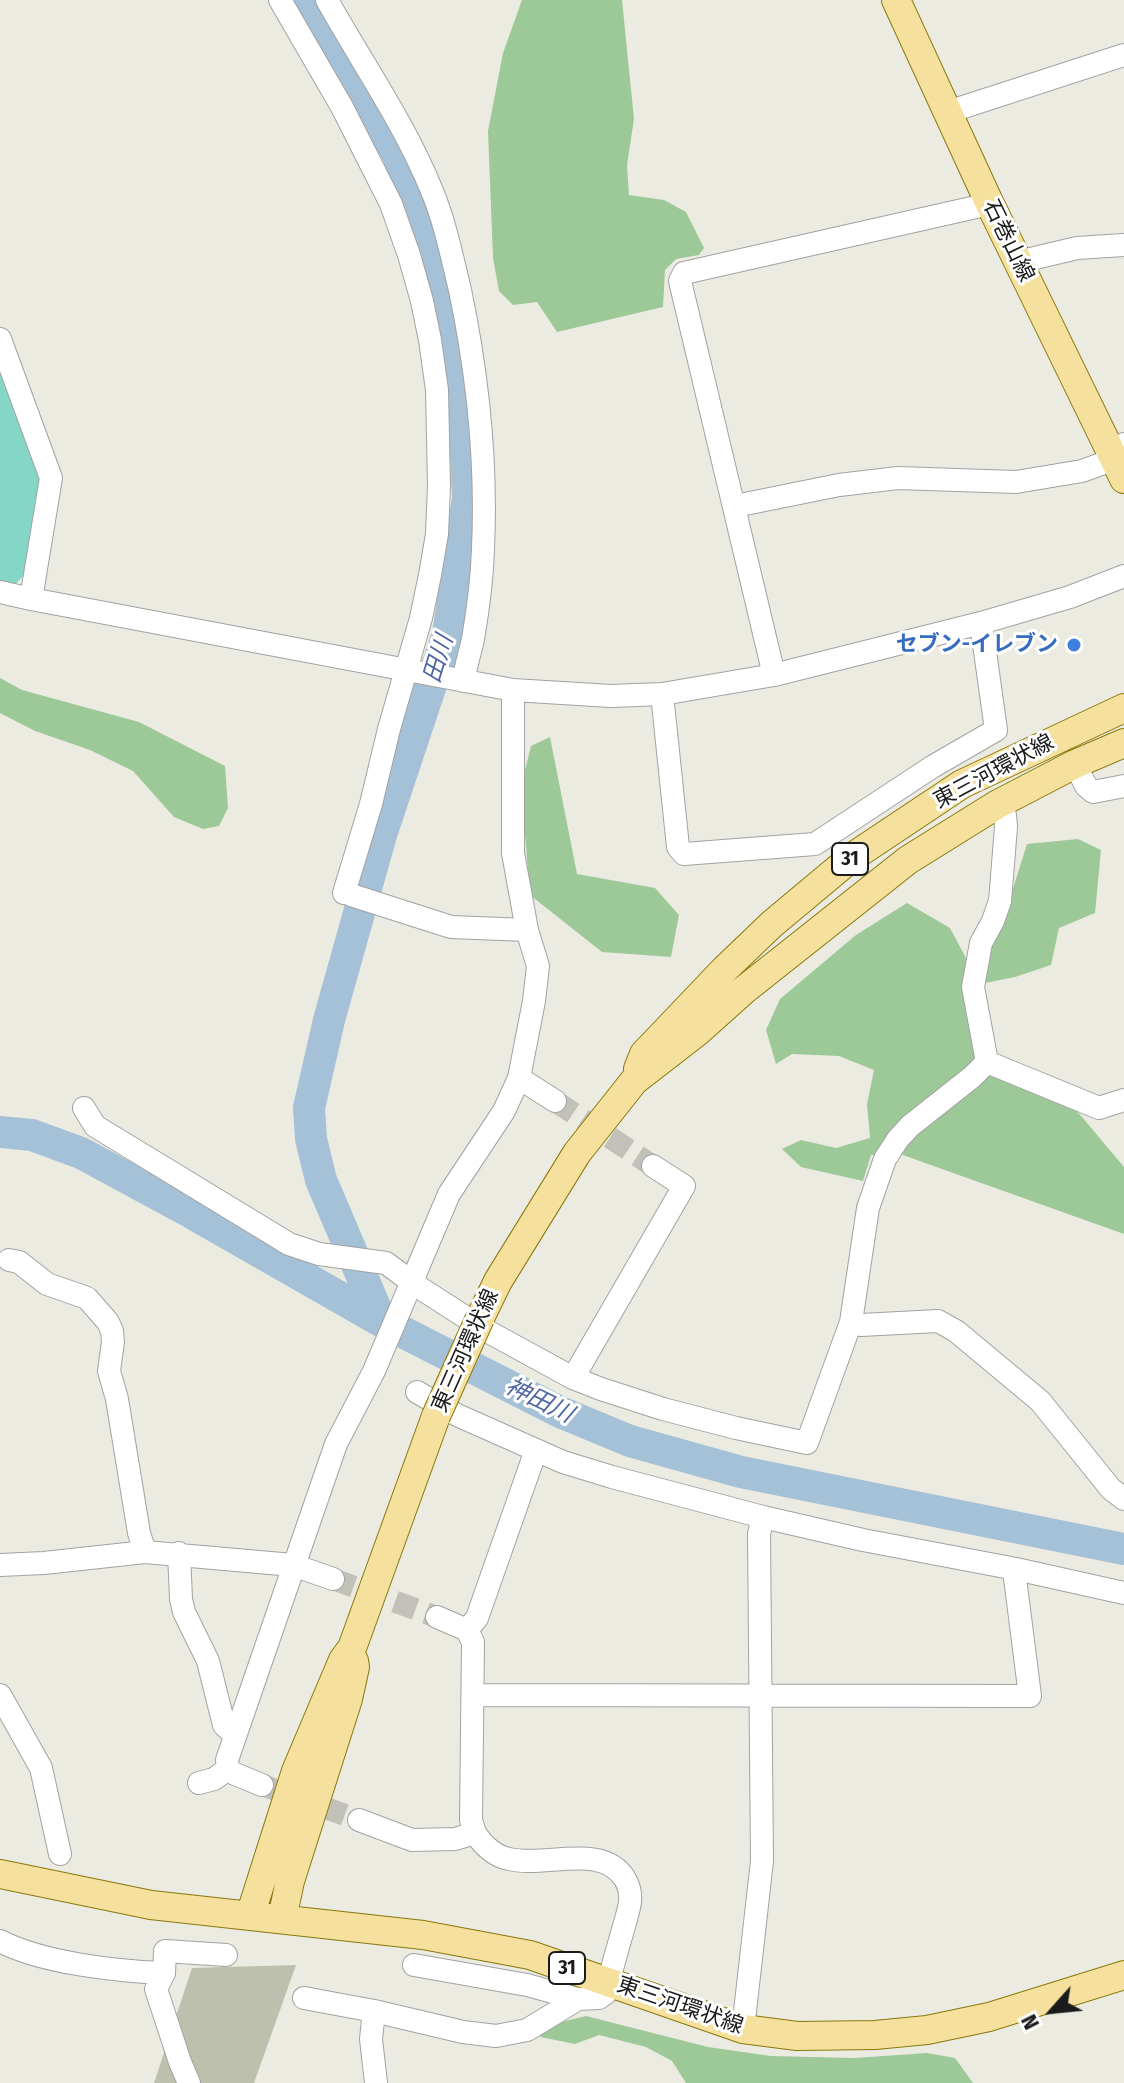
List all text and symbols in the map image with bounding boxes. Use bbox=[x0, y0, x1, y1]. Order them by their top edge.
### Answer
street label: 石巻山線 bbox=[977, 196, 1039, 286]
water label: 田川 bbox=[418, 632, 460, 686]
place label: セブン-イレブン bbox=[896, 632, 1058, 658]
marker: セブン-イレブン bbox=[1065, 636, 1083, 654]
street label: 東三河環状線 bbox=[930, 729, 1058, 815]
road number: 31 bbox=[832, 843, 868, 875]
street label: 東三河環状線 bbox=[427, 1285, 505, 1417]
water label: 神田川 bbox=[500, 1372, 578, 1430]
road number: 31 bbox=[549, 1952, 585, 1984]
north arrow bbox=[1012, 1971, 1092, 2051]
street label: 東三河環状線 bbox=[613, 1972, 747, 2040]
text: N bbox=[1015, 2010, 1045, 2034]

